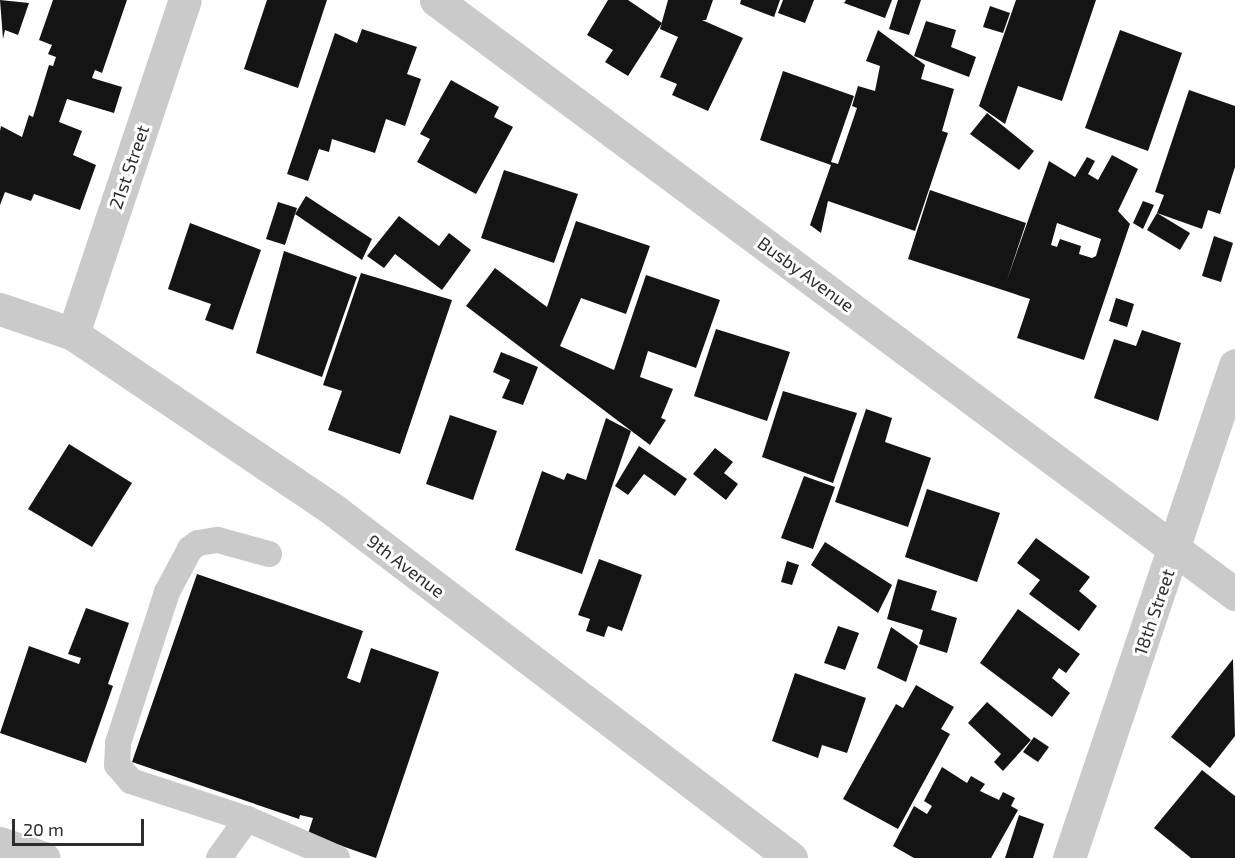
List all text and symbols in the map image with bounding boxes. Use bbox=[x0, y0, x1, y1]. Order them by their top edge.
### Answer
street label: 21st Street bbox=[105, 122, 153, 212]
street label: Busby Avenue bbox=[753, 232, 859, 316]
street label: 9th Avenue bbox=[363, 530, 449, 602]
street label: 18th Street bbox=[1129, 566, 1179, 658]
scale bar bbox=[15, 807, 147, 845]
text: 20 m bbox=[23, 818, 64, 840]

